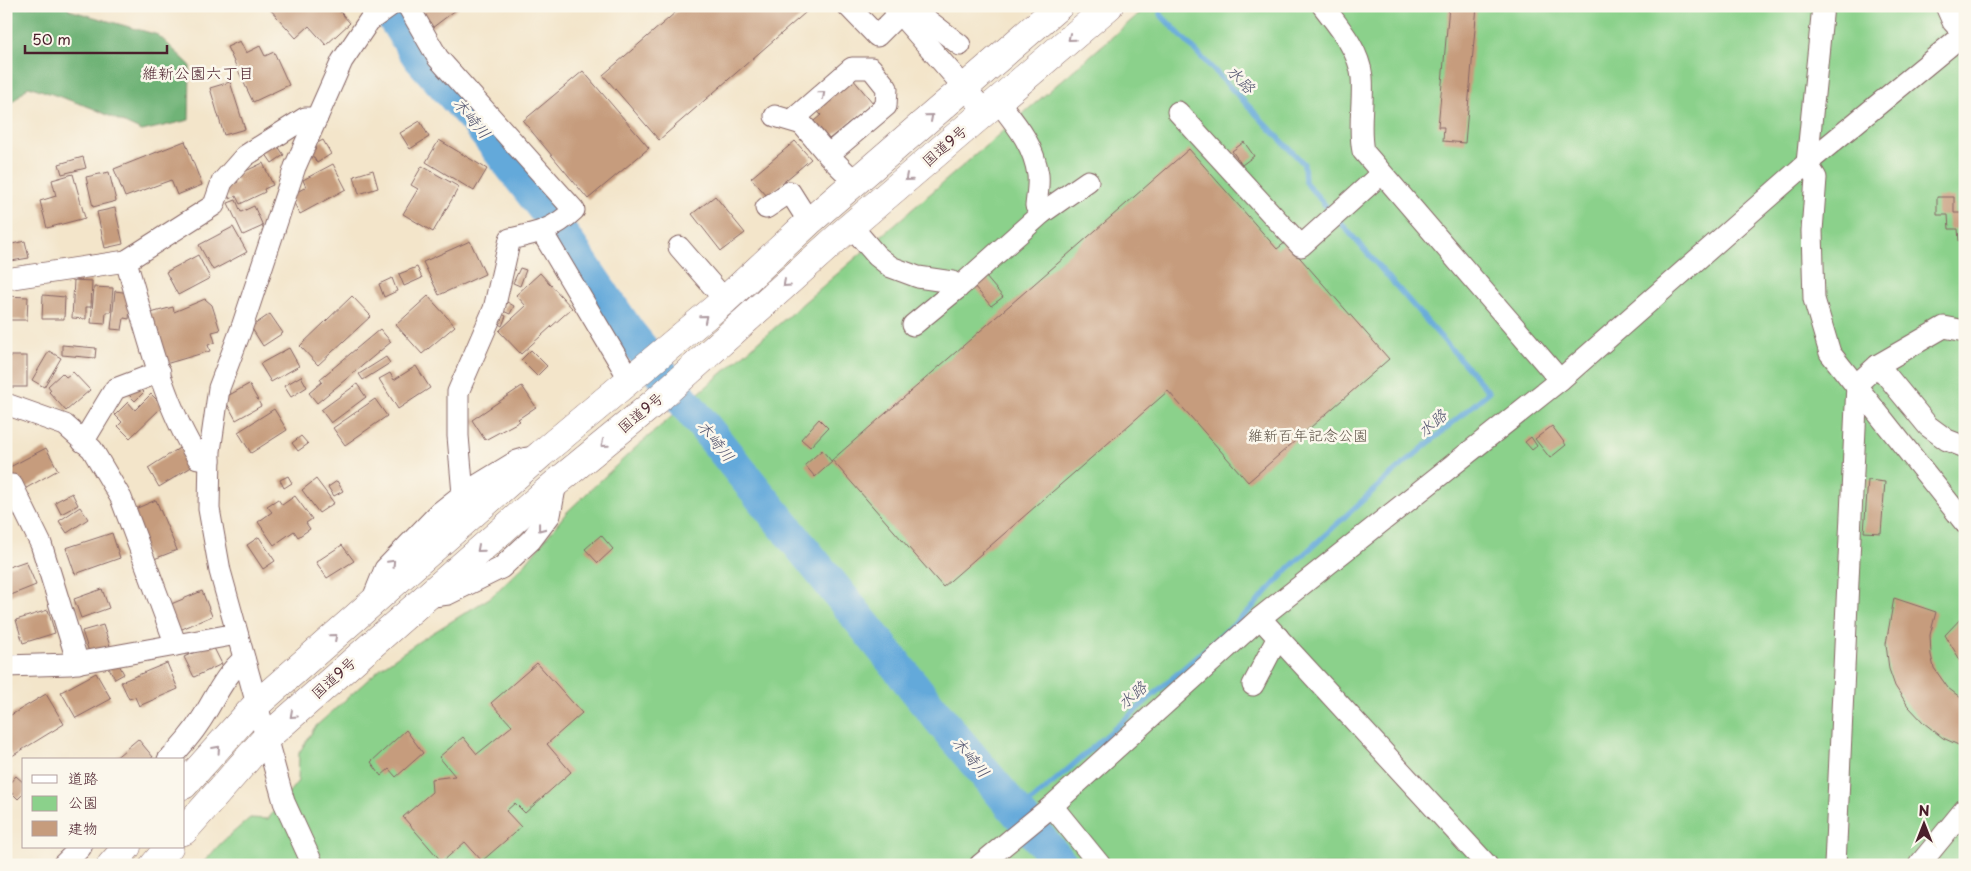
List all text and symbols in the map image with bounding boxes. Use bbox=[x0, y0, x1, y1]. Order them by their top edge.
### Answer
scale bar bbox=[25, 22, 168, 54]
text: 50 m bbox=[32, 27, 71, 50]
one-way arrow bbox=[1068, 32, 1077, 41]
water label: 水路 bbox=[1222, 58, 1262, 99]
district label: 維新公園六丁目 bbox=[142, 60, 254, 84]
water label: 木崎川 bbox=[448, 91, 497, 143]
one-way arrow bbox=[816, 91, 825, 100]
one-way arrow bbox=[924, 114, 933, 122]
street label: 国道9号 bbox=[916, 119, 972, 171]
one-way arrow bbox=[905, 172, 914, 181]
one-way arrow bbox=[782, 279, 791, 288]
one-way arrow bbox=[698, 315, 707, 323]
street label: 国道9号 bbox=[612, 386, 668, 438]
water label: 水路 bbox=[1411, 402, 1452, 442]
water label: 木崎川 bbox=[692, 414, 741, 467]
park label: 維新百年記念公園 bbox=[1248, 423, 1368, 446]
one-way arrow bbox=[600, 438, 609, 447]
one-way arrow bbox=[538, 522, 546, 531]
one-way arrow bbox=[477, 544, 486, 553]
one-way arrow bbox=[386, 559, 395, 568]
one-way arrow bbox=[329, 634, 338, 643]
street label: 国道9号 bbox=[305, 650, 361, 703]
water label: 水路 bbox=[1111, 674, 1152, 714]
one-way arrow bbox=[289, 709, 298, 718]
water label: 木崎川 bbox=[947, 730, 996, 782]
one-way arrow bbox=[211, 745, 220, 754]
legend bbox=[22, 758, 185, 848]
text: 道路 bbox=[68, 766, 98, 789]
text: 公園 bbox=[68, 790, 98, 813]
north arrow bbox=[1898, 798, 1948, 848]
text: N bbox=[1918, 800, 1930, 821]
text: 建物 bbox=[68, 816, 98, 839]

